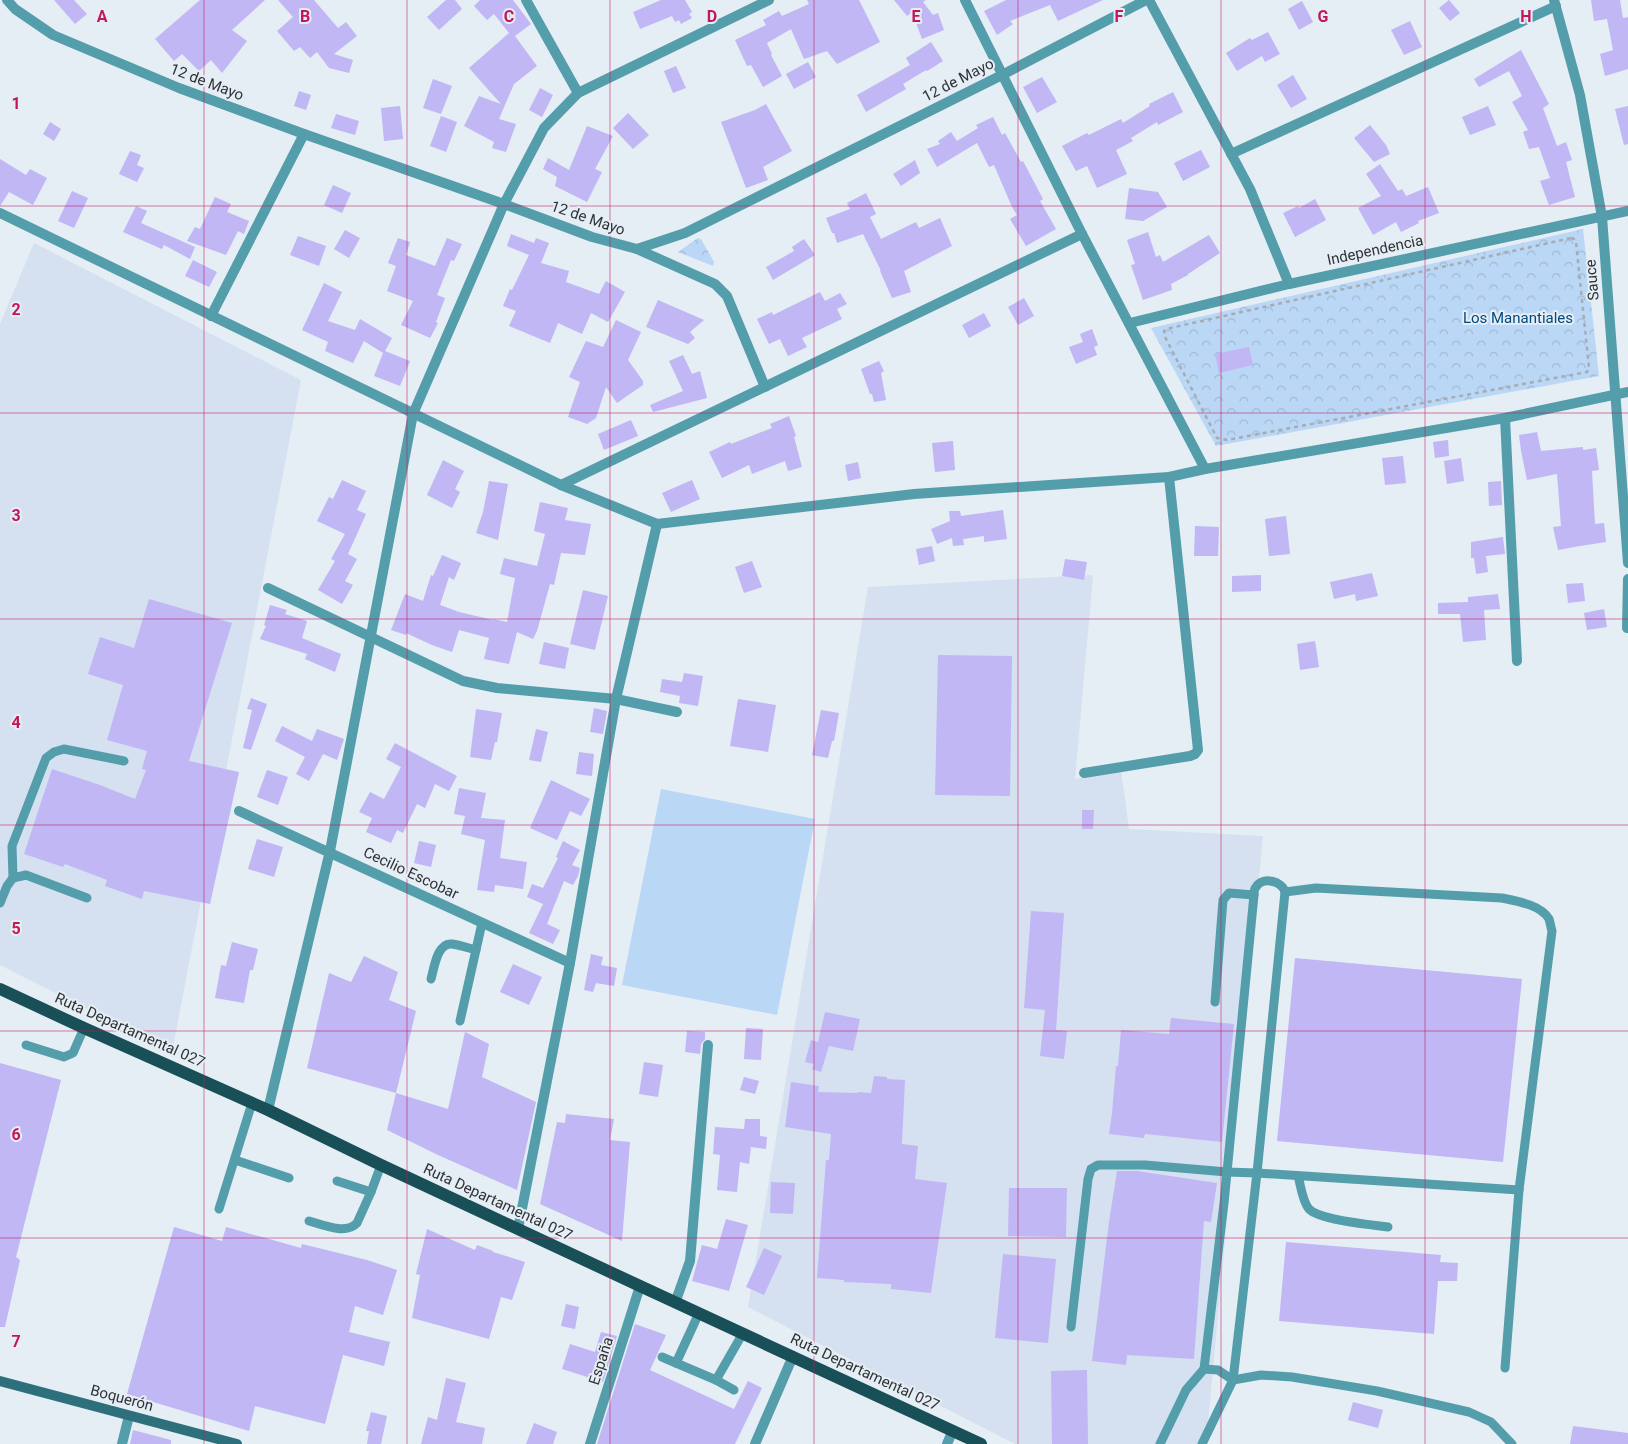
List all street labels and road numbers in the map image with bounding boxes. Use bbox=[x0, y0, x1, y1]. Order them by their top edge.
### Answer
street label: 12 de Mayo bbox=[919, 54, 997, 106]
street label: 12 de Mayo bbox=[168, 60, 246, 104]
street label: 12 de Mayo bbox=[548, 197, 628, 239]
street label: Independencia bbox=[1325, 231, 1425, 269]
street label: Sauce bbox=[1581, 259, 1603, 301]
street label: Cecilio Escobar bbox=[360, 843, 462, 903]
street label: Ruta Departamental 027 bbox=[52, 989, 208, 1071]
street label: Ruta Departamental 027 bbox=[421, 1160, 575, 1244]
street label: Ruta Departamental 027 bbox=[788, 1330, 942, 1414]
street label: España bbox=[585, 1335, 617, 1387]
street label: Boquerón bbox=[89, 1381, 155, 1415]

